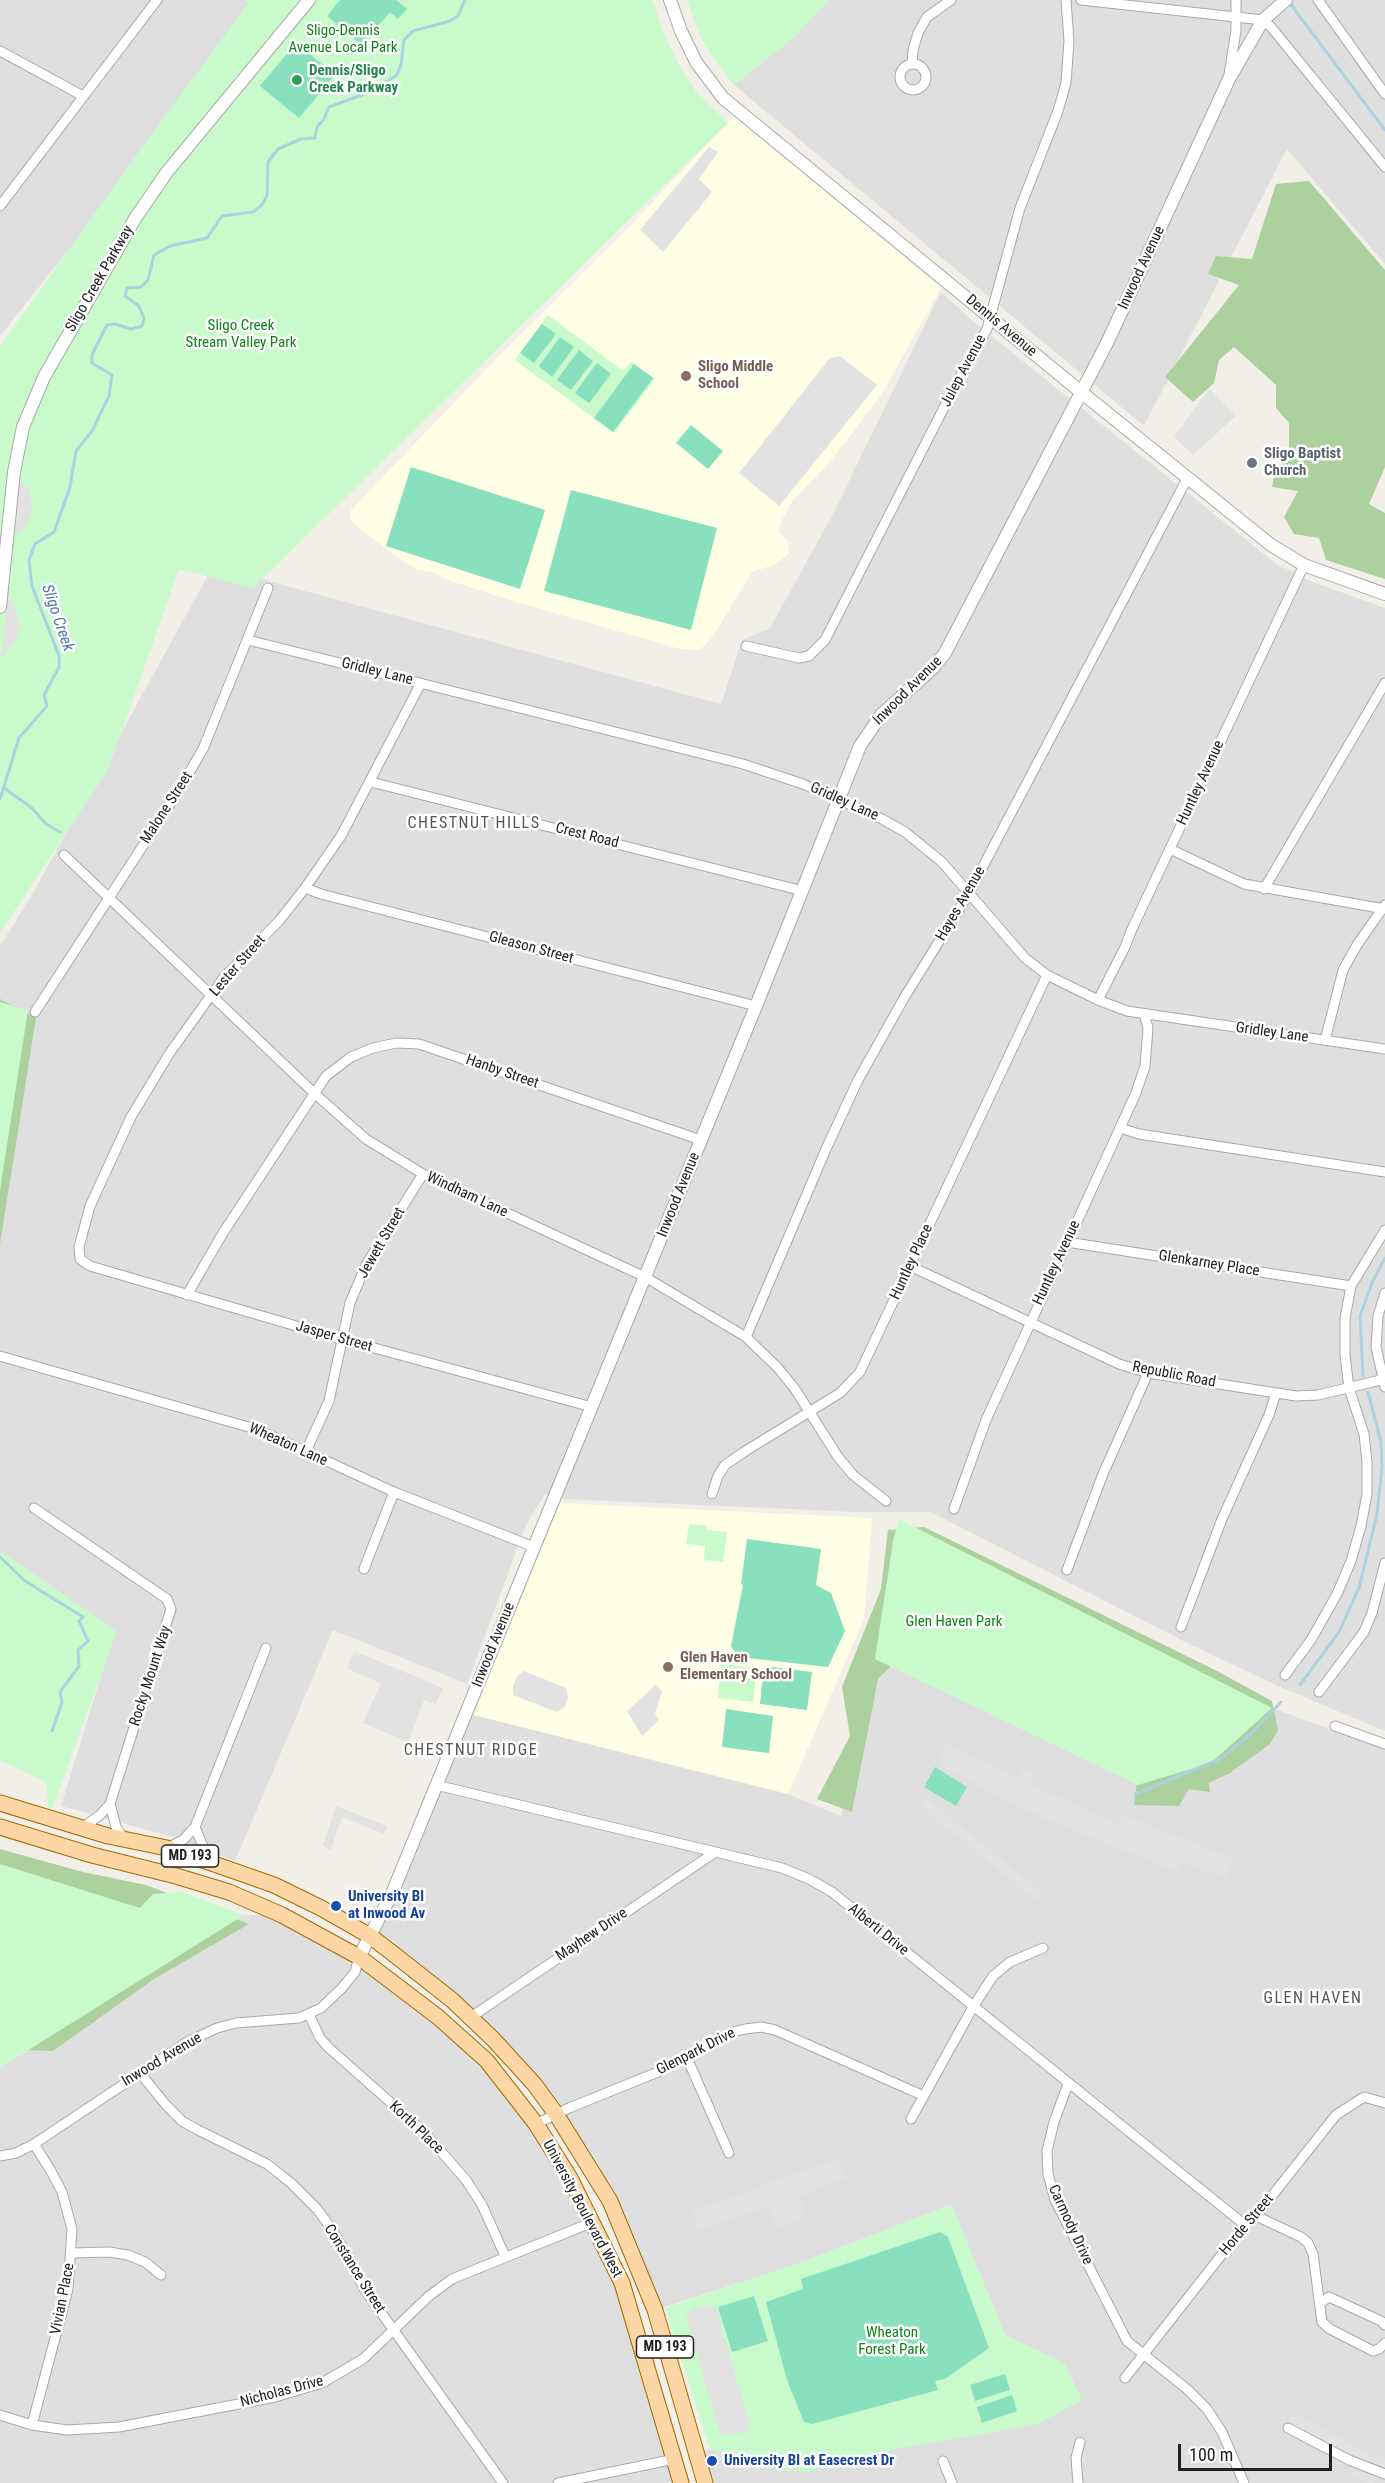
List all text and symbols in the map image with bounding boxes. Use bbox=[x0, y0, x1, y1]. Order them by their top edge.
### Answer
park label: Sligo-Dennis Avenue Local Park bbox=[288, 22, 398, 57]
place label: Dennis/Sligo Creek Parkway bbox=[309, 62, 398, 97]
marker: Dennis/Sligo Creek Parkway bbox=[290, 73, 304, 87]
street label: Sligo Creek Parkway bbox=[62, 223, 138, 335]
street label: Inwood Avenue bbox=[1115, 223, 1169, 313]
street label: Dennis Avenue bbox=[962, 291, 1040, 361]
park label: Sligo Creek Stream Valley Park bbox=[185, 317, 297, 352]
street label: Julep Avenue bbox=[938, 332, 990, 410]
place label: Sligo Middle School bbox=[698, 358, 773, 393]
marker: Sligo Middle School bbox=[679, 369, 693, 383]
place label: Sligo Baptist Church bbox=[1264, 445, 1341, 480]
marker: Sligo Baptist Church bbox=[1245, 456, 1259, 470]
water label: Sligo Creek bbox=[37, 582, 77, 654]
street label: Inwood Avenue bbox=[870, 653, 946, 729]
street label: Gridley Lane bbox=[339, 654, 415, 690]
street label: Huntley Avenue bbox=[1174, 738, 1228, 828]
street label: Malone Street bbox=[137, 769, 197, 847]
street label: Gridley Lane bbox=[807, 779, 881, 825]
district label: CHESTNUT HILLS bbox=[408, 814, 540, 834]
street label: Crest Road bbox=[553, 819, 621, 853]
street label: Hayes Avenue bbox=[932, 864, 990, 944]
street label: Gleason Street bbox=[487, 928, 575, 968]
street label: Lester Street bbox=[206, 932, 270, 1000]
street label: Gridley Lane bbox=[1235, 1019, 1309, 1047]
street label: Hanby Street bbox=[463, 1051, 541, 1093]
street label: Inwood Avenue bbox=[654, 1150, 704, 1240]
street label: Windham Lane bbox=[424, 1168, 510, 1222]
street label: Jewett Street bbox=[355, 1204, 409, 1282]
street label: Huntley Avenue bbox=[1030, 1218, 1084, 1308]
street label: Huntley Place bbox=[887, 1221, 937, 1303]
street label: Glenkarney Place bbox=[1157, 1247, 1261, 1281]
street label: Jasper Street bbox=[294, 1317, 374, 1357]
street label: Republic Road bbox=[1131, 1358, 1217, 1392]
street label: Wheaton Lane bbox=[246, 1420, 330, 1470]
street label: Inwood Avenue bbox=[469, 1600, 519, 1690]
park label: Glen Haven Park bbox=[905, 1613, 1003, 1631]
street label: Rocky Mount Way bbox=[126, 1623, 176, 1729]
place label: Glen Haven Elementary School bbox=[680, 1649, 792, 1684]
marker: Glen Haven Elementary School bbox=[661, 1660, 675, 1674]
district label: CHESTNUT RIDGE bbox=[404, 1741, 538, 1761]
road number: MD 193 bbox=[162, 1845, 219, 1867]
place label: University Bl at Inwood Av bbox=[348, 1888, 425, 1923]
marker: University Bl at Inwood Av bbox=[329, 1899, 343, 1913]
street label: Alberti Drive bbox=[844, 1900, 912, 1960]
street label: Mayhew Drive bbox=[553, 1905, 631, 1965]
district label: GLEN HAVEN bbox=[1263, 1989, 1363, 2009]
street label: Glenpark Drive bbox=[654, 2024, 738, 2080]
street label: Inwood Avenue bbox=[119, 2029, 205, 2091]
street label: Korth Place bbox=[385, 2098, 447, 2158]
street label: University Boulevard West bbox=[538, 2137, 626, 2281]
street label: Carmody Drive bbox=[1044, 2182, 1096, 2268]
street label: Horde Street bbox=[1216, 2191, 1278, 2259]
street label: Constance Street bbox=[319, 2221, 389, 2317]
street label: Vivian Place bbox=[47, 2262, 79, 2336]
park label: Wheaton Forest Park bbox=[858, 2324, 926, 2359]
road number: MD 193 bbox=[636, 2336, 694, 2358]
street label: Nicholas Drive bbox=[238, 2372, 326, 2412]
scale bar bbox=[1181, 2432, 1336, 2470]
text: 100 m bbox=[1189, 2444, 1233, 2465]
place label: University Bl at Easecrest Dr bbox=[724, 2452, 894, 2470]
marker: University Bl at Easecrest Dr bbox=[705, 2454, 719, 2468]

